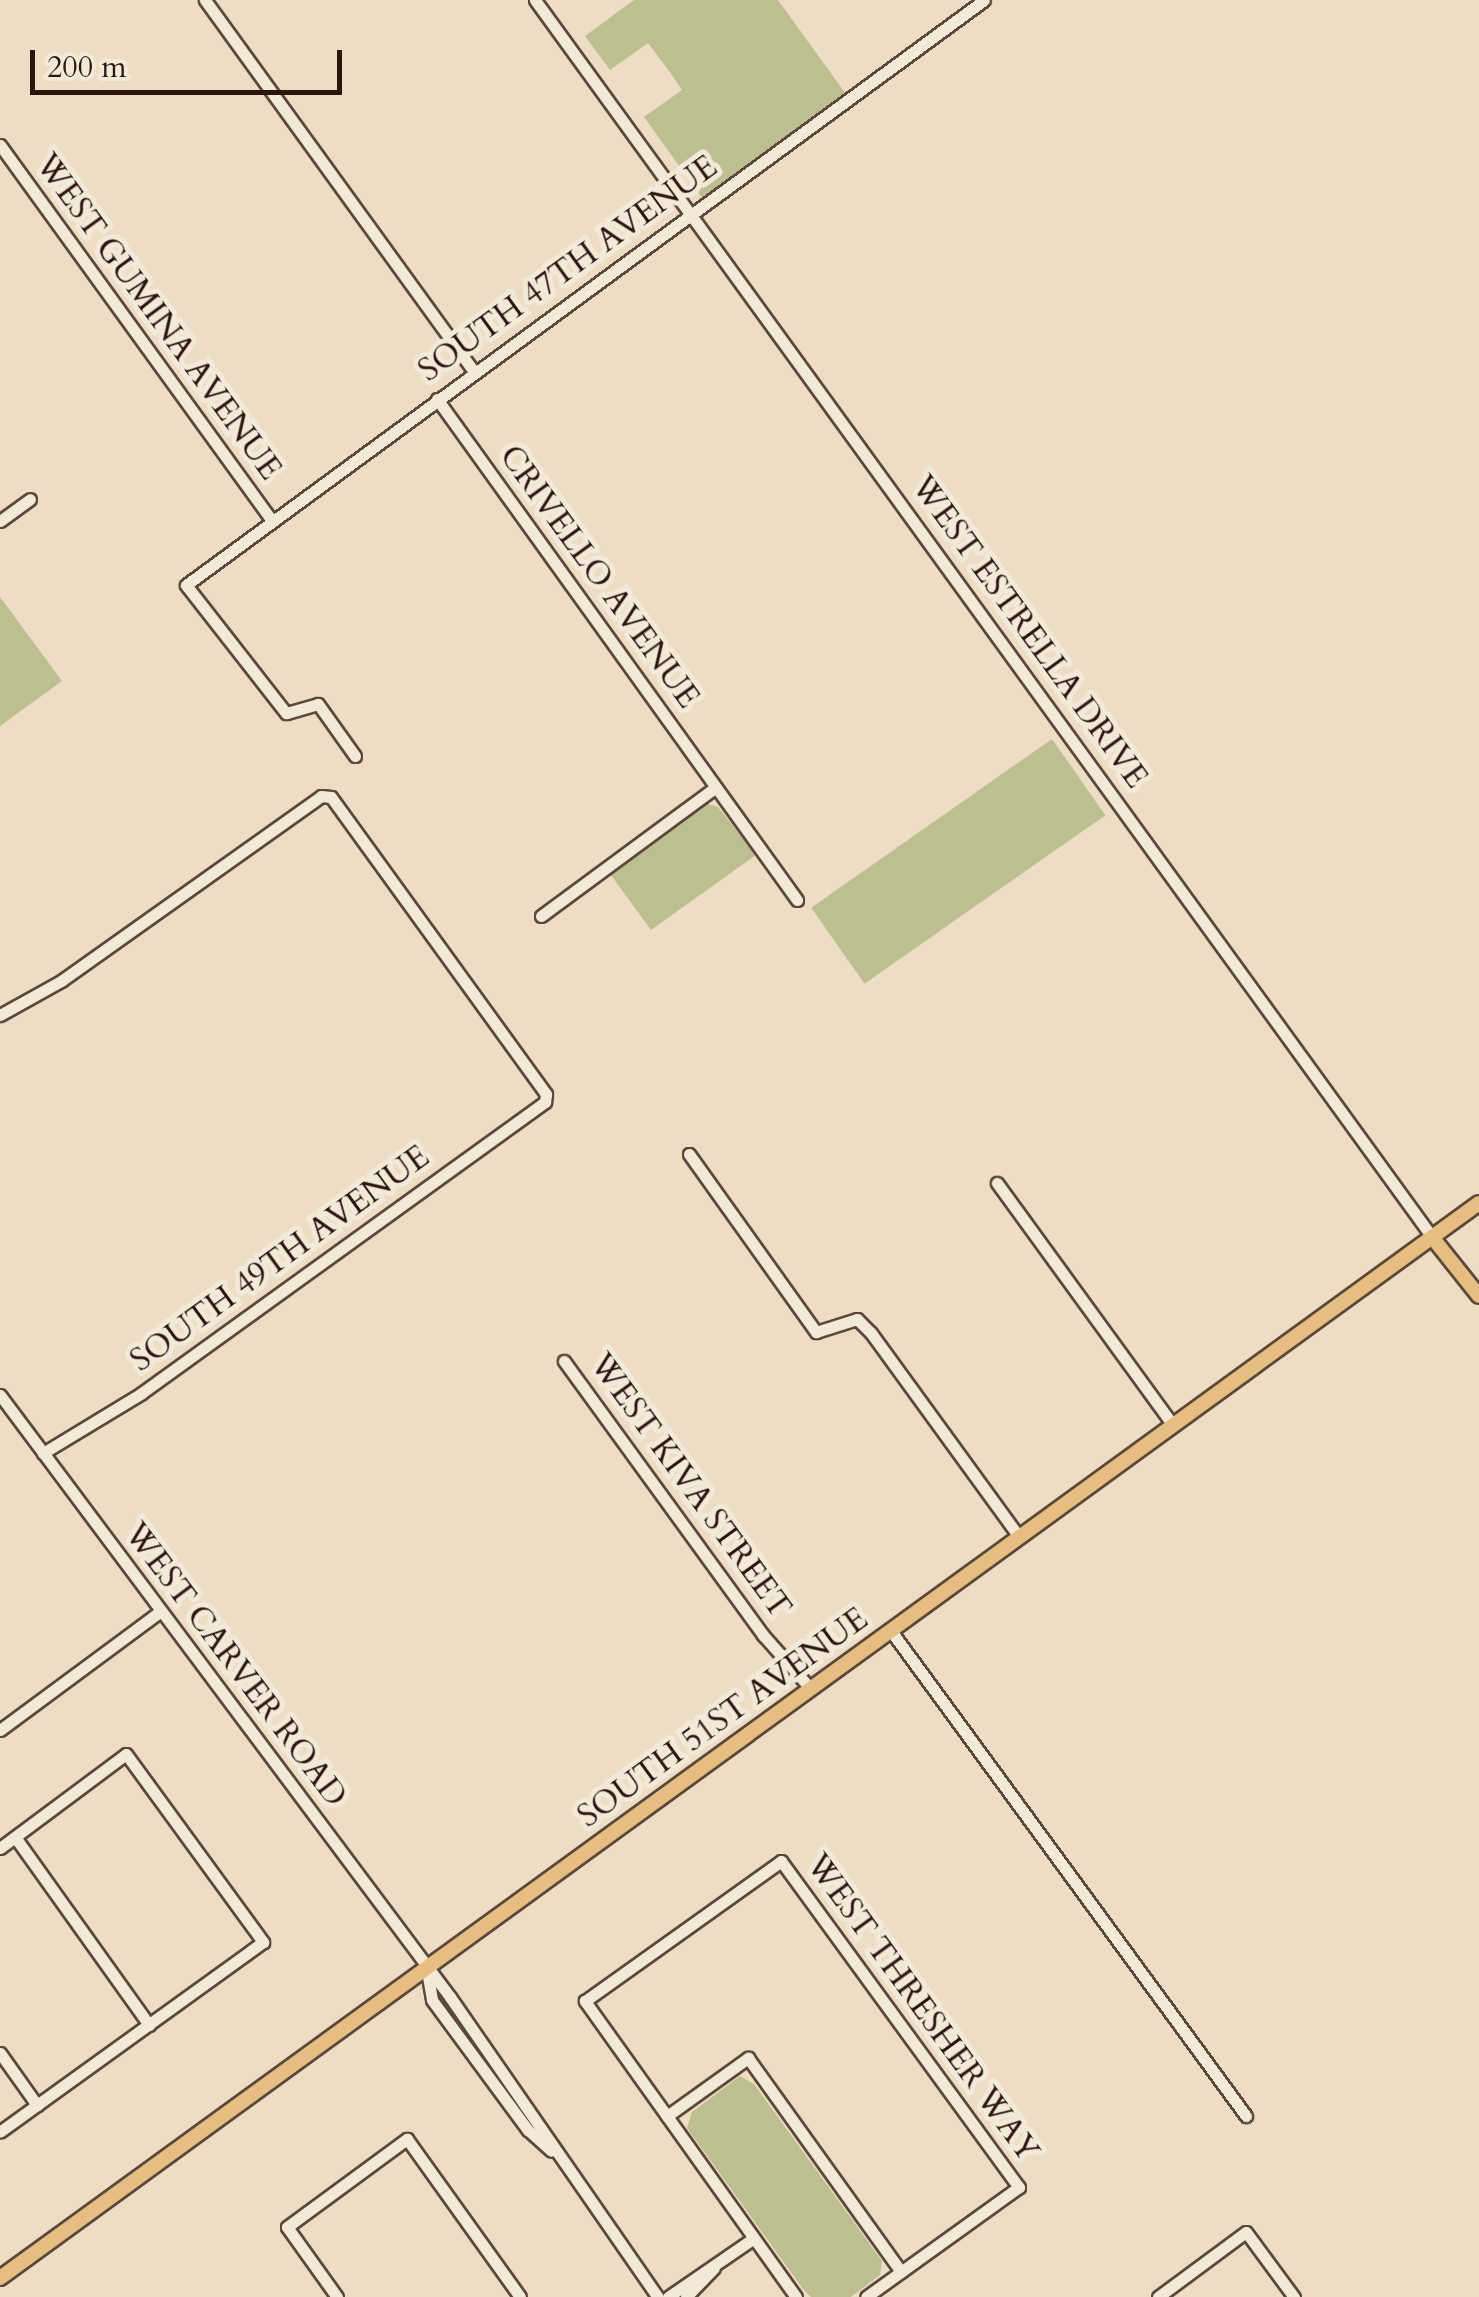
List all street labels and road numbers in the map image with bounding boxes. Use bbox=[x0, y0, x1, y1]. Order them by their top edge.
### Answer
street label: WEST GUMINA AVENUE bbox=[27, 147, 289, 487]
street label: SOUTH 47TH AVENUE bbox=[411, 148, 725, 390]
street label: CRIVELLO AVENUE bbox=[491, 438, 707, 716]
street label: WEST ESTRELLA DRIVE bbox=[903, 468, 1155, 796]
street label: SOUTH 49TH AVENUE bbox=[123, 1138, 437, 1380]
street label: WEST KIVA STREET bbox=[581, 1346, 799, 1626]
street label: WEST CARVER ROAD bbox=[116, 1516, 354, 1814]
street label: SOUTH 51ST AVENUE bbox=[571, 1600, 875, 1836]
street label: WEST THRESHER WAY bbox=[798, 1847, 1046, 2169]

